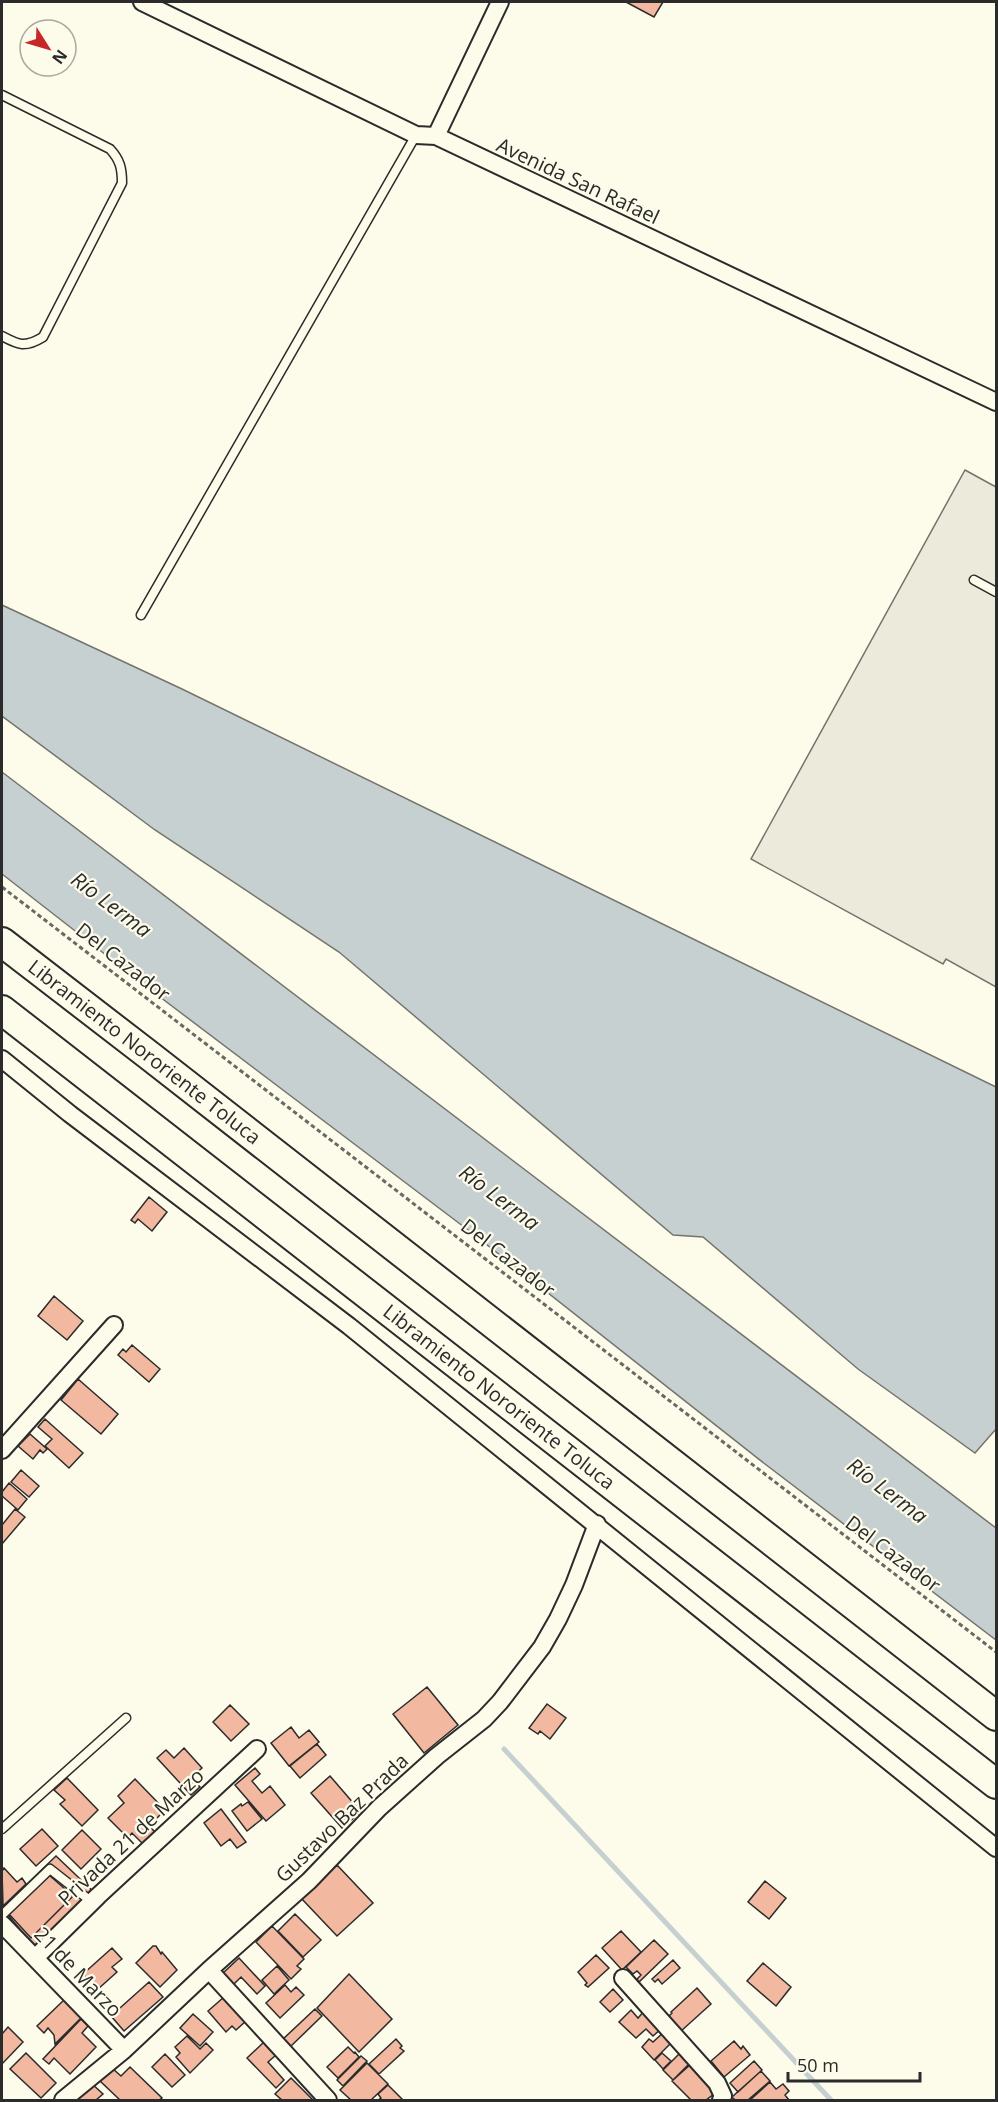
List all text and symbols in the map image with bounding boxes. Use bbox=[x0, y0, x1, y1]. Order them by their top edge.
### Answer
north arrow bbox=[18, 18, 78, 78]
text: N bbox=[47, 45, 73, 69]
street label: Avenida San Rafael bbox=[492, 131, 664, 230]
water label: Río Lerma bbox=[66, 865, 157, 944]
street label: Del Cazador bbox=[71, 916, 176, 1007]
street label: Libramiento Nororiente Toluca bbox=[23, 953, 267, 1150]
water label: Río Lerma bbox=[454, 1158, 545, 1237]
street label: Del Cazador bbox=[456, 1212, 561, 1303]
street label: Libramiento Nororiente Toluca bbox=[378, 1298, 621, 1496]
water label: Río Lerma bbox=[842, 1451, 933, 1530]
street label: Del Cazador bbox=[840, 1509, 946, 1598]
street label: Gustavo Baz Prada bbox=[269, 1747, 414, 1888]
street label: Privada 21 de Marzo bbox=[52, 1762, 209, 1911]
street label: 21 de Marzo bbox=[29, 1921, 128, 2023]
scale bar bbox=[788, 2045, 920, 2083]
text: 50 m bbox=[797, 2053, 839, 2077]

